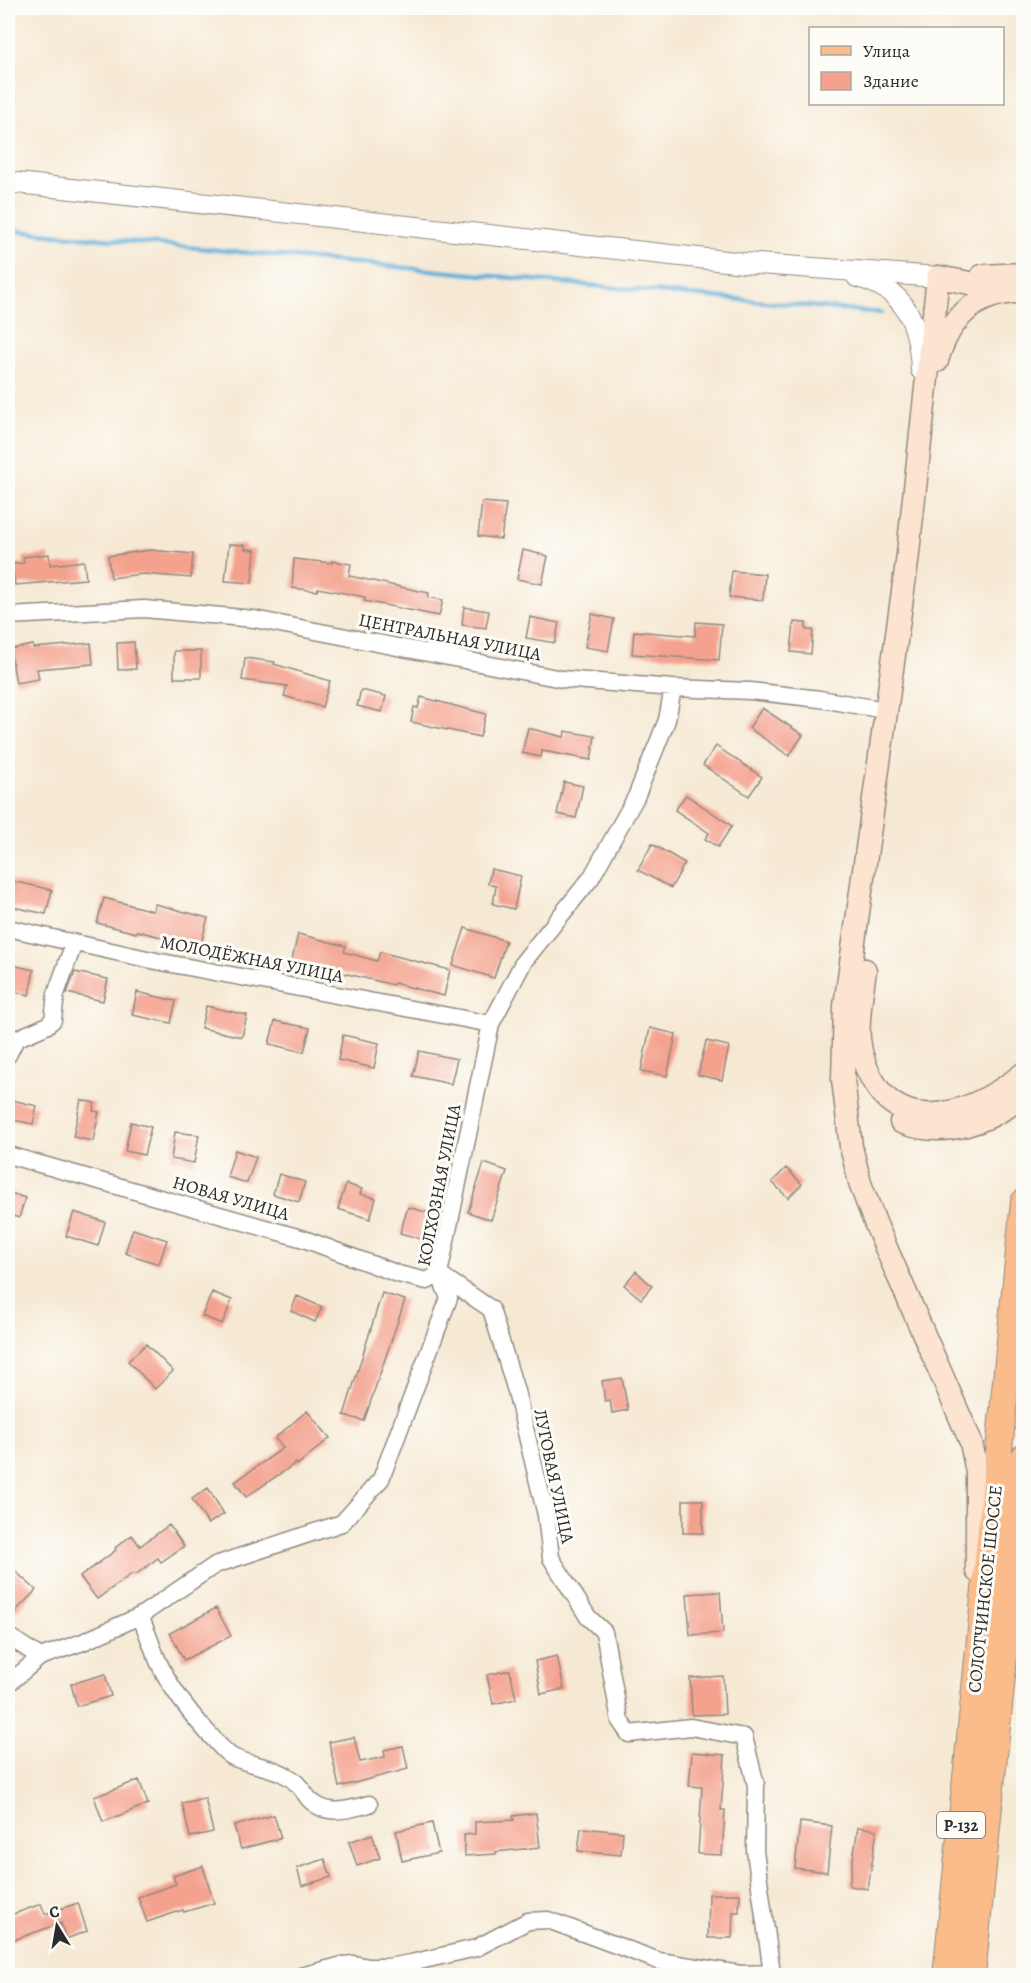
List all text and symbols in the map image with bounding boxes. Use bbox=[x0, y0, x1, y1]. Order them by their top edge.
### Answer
legend bbox=[809, 27, 1004, 105]
text: Улица bbox=[863, 39, 911, 63]
text: Здание bbox=[863, 69, 919, 93]
street label: ЦЕНТРАЛЬНАЯ УЛИЦА bbox=[357, 608, 544, 667]
street label: МОЛОДЁЖНАЯ УЛИЦА bbox=[158, 929, 346, 989]
street label: КОЛХОЗНАЯ УЛИЦА bbox=[412, 1101, 467, 1268]
street label: НОВАЯ УЛИЦА bbox=[170, 1170, 293, 1226]
street label: ЛУГОВАЯ УЛИЦА bbox=[528, 1406, 580, 1546]
street label: СОЛОТЧИНСКОЕ ШОССЕ bbox=[962, 1484, 1008, 1694]
road number: Р-132 bbox=[937, 1812, 985, 1838]
north arrow bbox=[27, 1896, 87, 1956]
text: С bbox=[47, 1900, 61, 1924]

